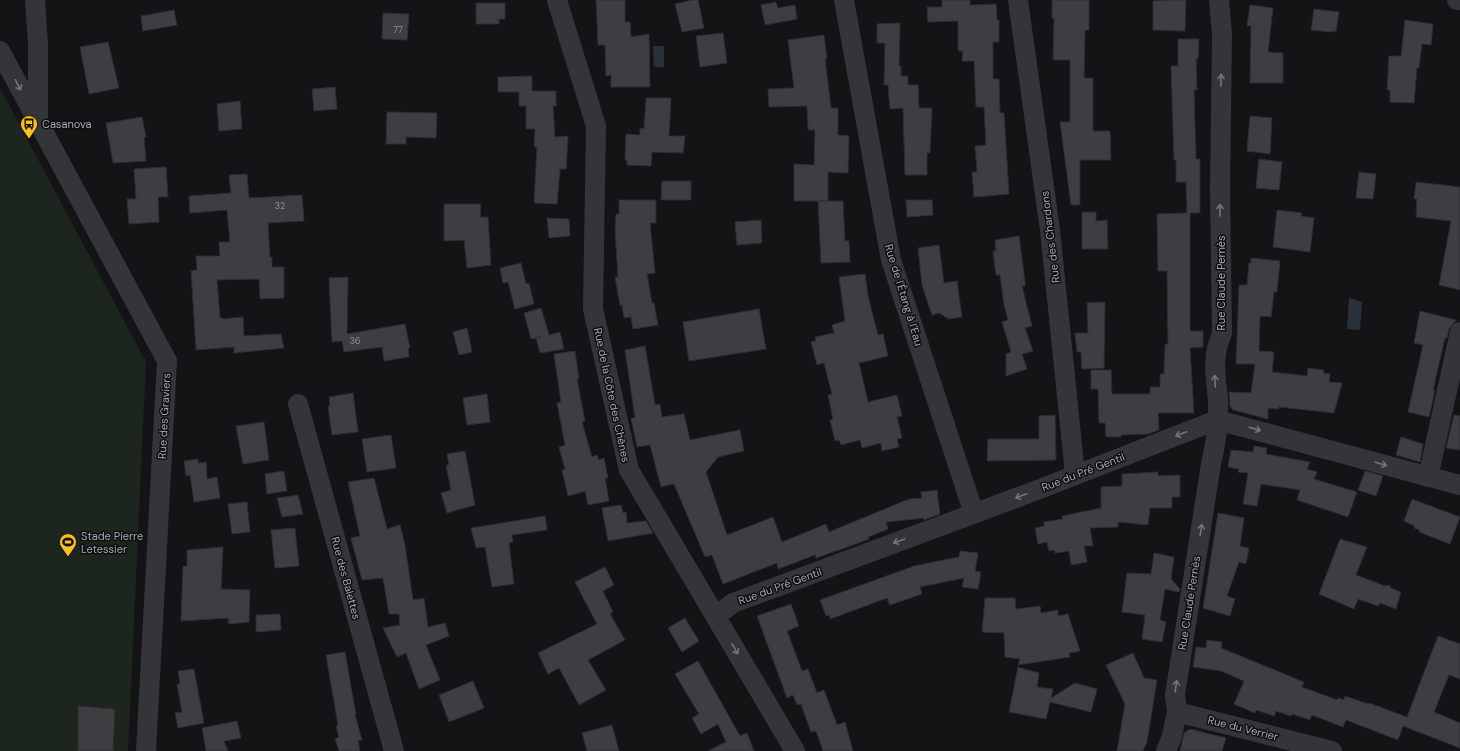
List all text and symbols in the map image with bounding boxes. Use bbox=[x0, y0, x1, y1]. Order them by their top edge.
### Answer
house number: 77 bbox=[393, 24, 403, 36]
one-way arrow bbox=[1217, 74, 1225, 87]
one-way arrow bbox=[15, 79, 23, 91]
bus stop icon: Casanova bbox=[19, 114, 39, 139]
place label: Casanova bbox=[42, 117, 91, 131]
street label: Rue des Chardons bbox=[1037, 190, 1063, 284]
house number: 32 bbox=[275, 200, 285, 212]
one-way arrow bbox=[1217, 204, 1224, 217]
street label: Rue Claude Pernès bbox=[1214, 235, 1228, 331]
street label: Rue de l'Étang à l'Eau bbox=[882, 242, 926, 348]
street label: Rue de la Côte des Chênes bbox=[591, 326, 633, 464]
house number: 36 bbox=[350, 335, 361, 347]
street label: Rue des Graviers bbox=[155, 373, 173, 459]
one-way arrow bbox=[1212, 375, 1219, 388]
one-way arrow bbox=[1249, 426, 1262, 433]
one-way arrow bbox=[1175, 430, 1187, 438]
street label: Rue du Pré Gentil bbox=[1039, 450, 1127, 494]
one-way arrow bbox=[1374, 460, 1387, 468]
one-way arrow bbox=[1015, 492, 1027, 500]
one-way arrow bbox=[1197, 524, 1205, 537]
place label: Stade Pierre Letessier bbox=[81, 529, 143, 556]
sports icon: Stade Pierre Letessier bbox=[58, 532, 78, 557]
street label: Rue des Balettes bbox=[328, 535, 364, 621]
one-way arrow bbox=[893, 538, 905, 546]
street label: Rue Claude Pernès bbox=[1175, 555, 1203, 651]
street label: Rue du Pré Gentil bbox=[736, 564, 824, 608]
one-way arrow bbox=[732, 643, 740, 655]
one-way arrow bbox=[1172, 680, 1180, 693]
street label: Rue du Verrier bbox=[1206, 712, 1280, 744]

